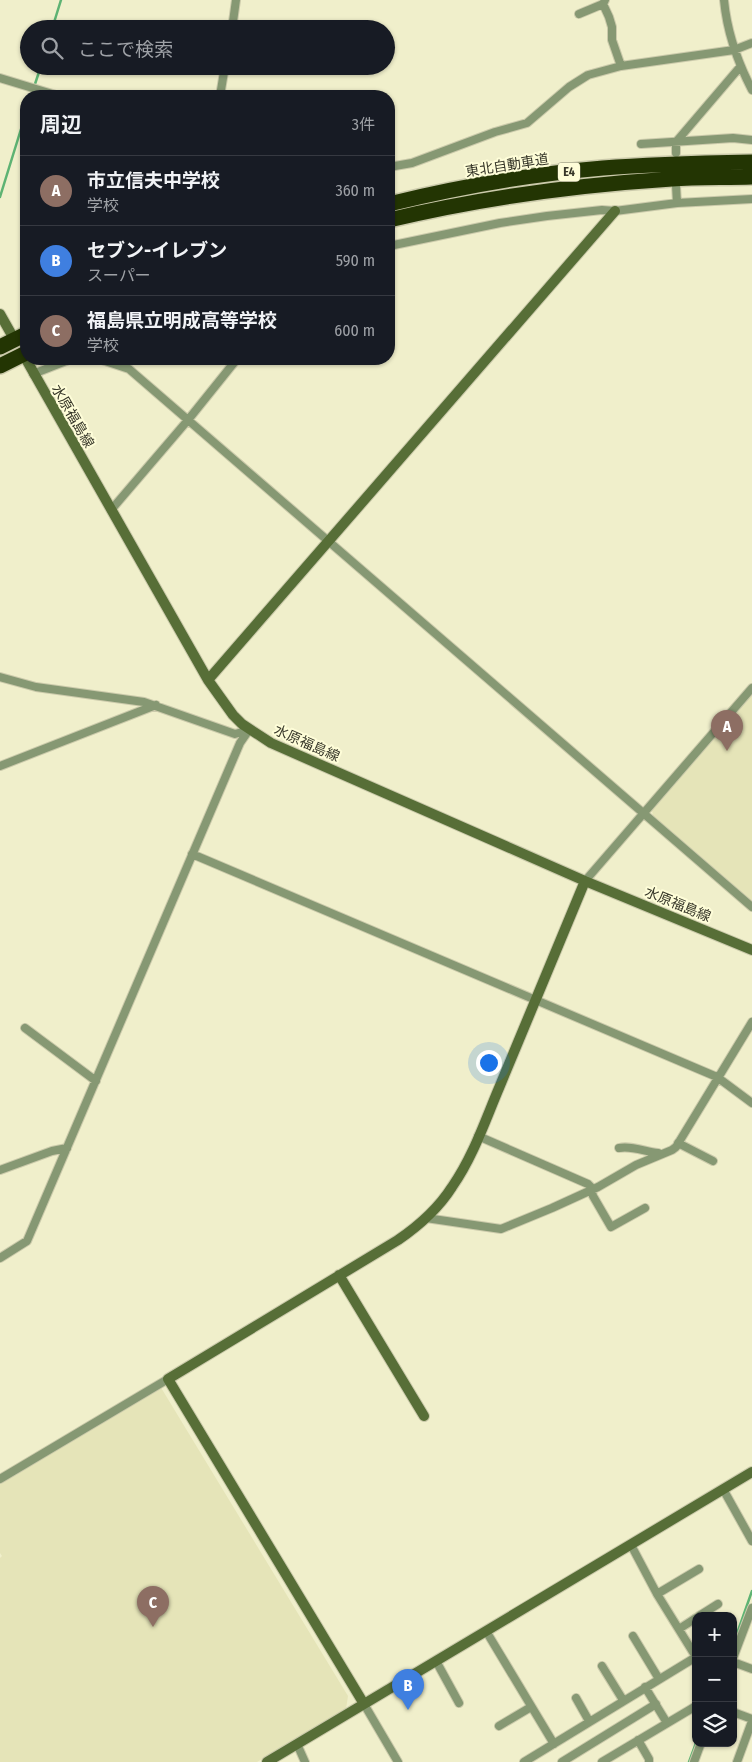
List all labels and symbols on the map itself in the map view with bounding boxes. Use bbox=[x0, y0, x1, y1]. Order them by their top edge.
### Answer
street label: 東北自動車道 bbox=[464, 151, 550, 180]
road number: E4 bbox=[558, 162, 580, 182]
street label: 水原福島線 bbox=[48, 382, 97, 451]
pin: A bbox=[711, 710, 743, 751]
street label: 水原福島線 bbox=[271, 721, 342, 765]
street label: 水原福島線 bbox=[642, 883, 713, 925]
your location bbox=[476, 1050, 502, 1076]
pin: C bbox=[137, 1586, 169, 1627]
pin: B bbox=[392, 1669, 424, 1710]

